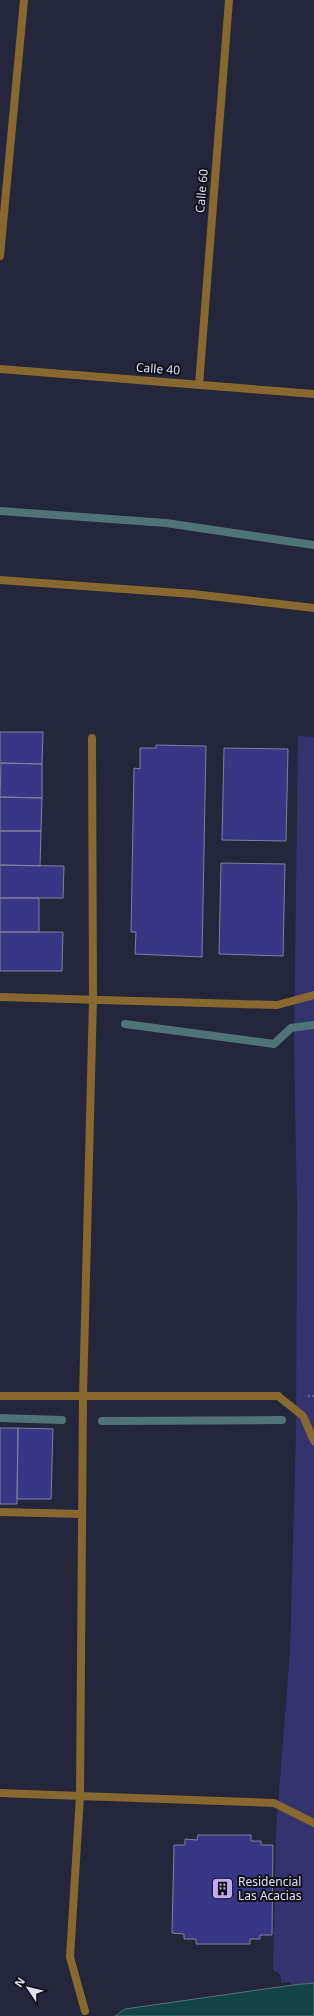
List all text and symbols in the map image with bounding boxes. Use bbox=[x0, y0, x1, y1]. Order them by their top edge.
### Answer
street label: Calle 60 bbox=[191, 168, 212, 214]
street label: Calle 40 bbox=[135, 358, 181, 379]
place label: Residencial Las Acacias bbox=[238, 1873, 302, 1904]
building icon: Residencial Las Acacias bbox=[210, 1876, 236, 1902]
north arrow bbox=[8, 1968, 48, 2008]
text: N bbox=[11, 1974, 28, 1990]

